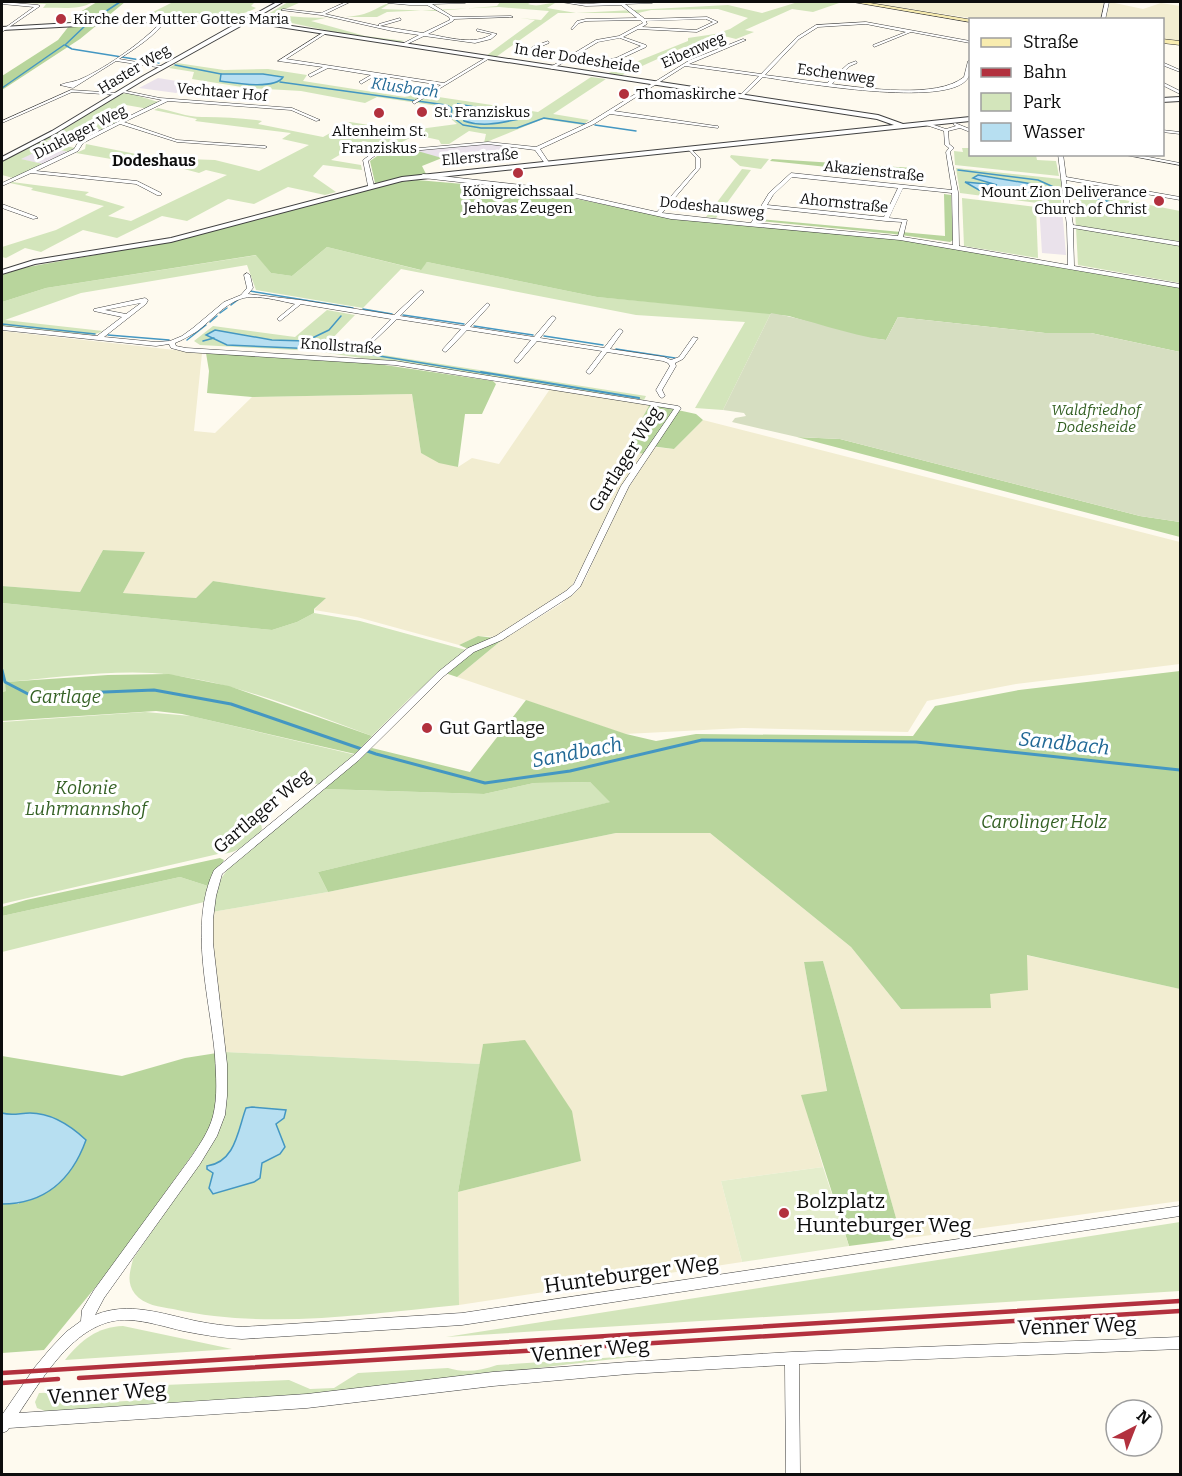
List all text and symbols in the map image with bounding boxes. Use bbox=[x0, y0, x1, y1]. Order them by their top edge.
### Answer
place label: Kirche der Mutter Gottes Maria bbox=[73, 10, 289, 28]
marker: Kirche der Mutter Gottes Maria bbox=[54, 12, 68, 26]
legend bbox=[969, 18, 1164, 156]
street label: Eibenweg bbox=[658, 28, 728, 72]
text: Straße bbox=[1023, 31, 1079, 53]
street label: In der Dodesheide bbox=[513, 39, 641, 77]
street label: Haster Weg bbox=[95, 40, 173, 98]
street label: Eschenweg bbox=[796, 60, 876, 88]
text: Bahn bbox=[1023, 61, 1067, 83]
water label: Klusbach bbox=[370, 73, 440, 102]
street label: Vechtaer Hof bbox=[176, 79, 270, 105]
place label: Thomaskirche bbox=[636, 85, 736, 103]
marker: Thomaskirche bbox=[617, 87, 631, 101]
text: Park bbox=[1023, 91, 1062, 113]
street label: Dinklager Weg bbox=[31, 101, 129, 163]
place label: St. Franziskus bbox=[434, 103, 530, 121]
marker: St. Franziskus bbox=[415, 105, 429, 119]
marker: Altenheim St. Franziskus bbox=[372, 106, 386, 120]
text: Wasser bbox=[1023, 121, 1085, 143]
place label: Altenheim St. Franziskus bbox=[332, 122, 426, 157]
street label: Ellerstraße bbox=[441, 145, 519, 169]
district label: Dodeshaus bbox=[112, 151, 196, 170]
street label: Akazienstraße bbox=[823, 157, 925, 185]
marker: Königreichssaal Jehovas Zeugen bbox=[511, 166, 525, 180]
place label: Königreichssaal Jehovas Zeugen bbox=[462, 182, 574, 217]
place label: Mount Zion Deliverance Church of Christ bbox=[981, 183, 1148, 218]
street label: Ahornstraße bbox=[799, 189, 889, 217]
street label: Dodeshausweg bbox=[659, 193, 765, 221]
marker: Mount Zion Deliverance Church of Christ bbox=[1152, 194, 1166, 208]
street label: Knollstraße bbox=[300, 334, 382, 358]
park label: Waldfriedhof Dodesheide bbox=[1051, 401, 1143, 436]
street label: Gartlager Weg bbox=[584, 402, 666, 516]
park label: Gartlage bbox=[29, 686, 101, 708]
place label: Gut Gartlage bbox=[439, 717, 545, 739]
marker: Gut Gartlage bbox=[420, 721, 434, 735]
water label: Sandbach bbox=[1017, 726, 1111, 760]
water label: Sandbach bbox=[530, 732, 624, 772]
street label: Gartlager Weg bbox=[209, 764, 315, 858]
park label: Kolonie Luhrmannshof bbox=[25, 777, 150, 820]
park label: Carolinger Holz bbox=[981, 811, 1108, 833]
place label: Bolzplatz Hunteburger Weg bbox=[796, 1188, 972, 1238]
marker: Bolzplatz Hunteburger Weg bbox=[777, 1206, 791, 1220]
street label: Hunteburger Weg bbox=[542, 1249, 720, 1299]
street label: Venner Weg bbox=[1017, 1311, 1137, 1341]
street label: Venner Weg bbox=[529, 1332, 651, 1368]
street label: Venner Weg bbox=[47, 1376, 168, 1410]
north arrow bbox=[1104, 1398, 1164, 1458]
text: N bbox=[1133, 1406, 1155, 1428]

